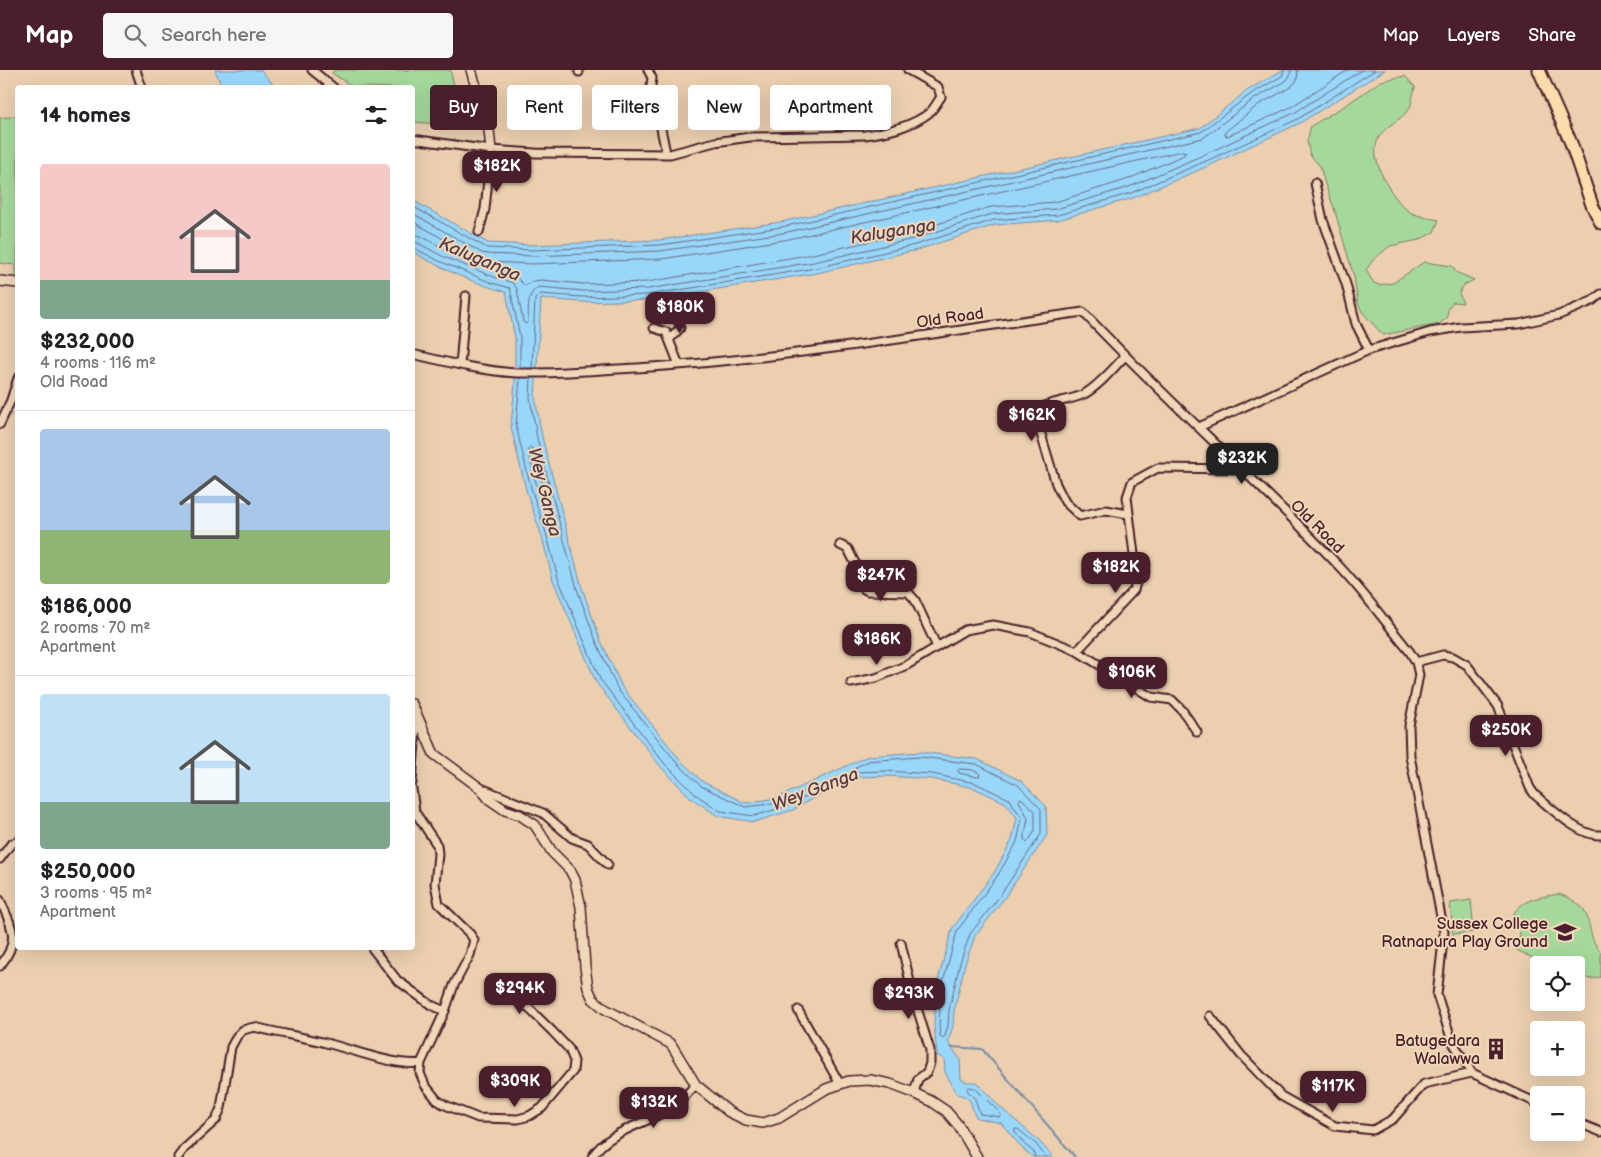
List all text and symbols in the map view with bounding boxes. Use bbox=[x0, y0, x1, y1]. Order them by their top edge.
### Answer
search box bbox=[103, 13, 453, 58]
text: Map bbox=[25, 21, 73, 50]
icon: search bbox=[121, 21, 149, 49]
text: Search here bbox=[161, 24, 267, 47]
text: Map bbox=[1383, 25, 1419, 46]
text: Layers bbox=[1447, 25, 1500, 46]
text: Share bbox=[1528, 25, 1576, 46]
chip: Buy bbox=[430, 85, 497, 130]
chip: Rent bbox=[507, 85, 582, 130]
chip: Filters bbox=[592, 85, 678, 130]
chip: New bbox=[688, 85, 760, 130]
chip: Apartment bbox=[770, 85, 891, 130]
icon: filters bbox=[362, 101, 390, 129]
text: 14 homes bbox=[40, 103, 131, 128]
pin: $182K bbox=[462, 150, 532, 193]
text: $182K bbox=[473, 157, 521, 176]
icon: home bbox=[170, 196, 260, 286]
water label: Kaluganga bbox=[849, 214, 937, 249]
water label: Kaluganga bbox=[436, 233, 524, 286]
pin: $180K bbox=[645, 292, 715, 334]
text: $180K bbox=[656, 298, 704, 317]
street label: Old Road bbox=[915, 304, 985, 333]
text: $232,000 bbox=[40, 329, 135, 354]
text: 4 rooms · 116 m² bbox=[40, 354, 156, 373]
text: Old Road bbox=[40, 373, 108, 392]
pin: $162K bbox=[997, 400, 1067, 442]
text: $162K bbox=[1008, 406, 1056, 425]
pin: $232K bbox=[1207, 442, 1277, 485]
water label: Wey Ganga bbox=[523, 445, 566, 539]
text: $232K bbox=[1217, 449, 1267, 468]
icon: home bbox=[170, 462, 260, 552]
street label: Old Road bbox=[1286, 496, 1348, 558]
pin: $182K bbox=[1081, 552, 1151, 594]
text: $182K bbox=[1092, 558, 1140, 577]
pin: $247K bbox=[846, 560, 916, 602]
text: $247K bbox=[857, 566, 905, 585]
text: $186,000 bbox=[40, 594, 132, 619]
text: 2 rooms · 70 m² bbox=[40, 619, 150, 638]
pin: $186K bbox=[842, 624, 912, 666]
text: $186K bbox=[853, 630, 901, 649]
text: Apartment bbox=[40, 638, 116, 657]
pin: $106K bbox=[1097, 656, 1167, 699]
text: $106K bbox=[1108, 663, 1156, 682]
pin: $250K bbox=[1471, 714, 1541, 757]
text: $250K bbox=[1481, 721, 1531, 740]
icon: home bbox=[170, 727, 260, 817]
water label: Wey Ganga bbox=[769, 763, 862, 816]
text: $250,000 bbox=[40, 859, 136, 884]
text: 3 rooms · 95 m² bbox=[40, 884, 152, 903]
text: Apartment bbox=[40, 903, 116, 922]
place label: Sussex College Ratnapura Play Ground bbox=[1381, 915, 1549, 952]
school or university icon: Sussex College Ratnapura Play Ground bbox=[1552, 919, 1578, 945]
map controls bbox=[1530, 956, 1585, 1141]
button: locate bbox=[1530, 956, 1585, 1011]
pin: $294K bbox=[485, 972, 555, 1015]
pin: $293K bbox=[874, 978, 944, 1020]
text: $294K bbox=[495, 979, 545, 998]
text: $293K bbox=[884, 984, 934, 1003]
button: + bbox=[1530, 1021, 1585, 1076]
place label: Batugedara Walawwa bbox=[1395, 1032, 1480, 1069]
building icon: Batugedara Walawwa bbox=[1483, 1036, 1509, 1062]
pin: $309K bbox=[480, 1066, 550, 1108]
pin: $117K bbox=[1298, 1070, 1368, 1113]
text: $309K bbox=[490, 1072, 540, 1091]
text: $117K bbox=[1311, 1077, 1355, 1096]
pin: $132K bbox=[619, 1086, 689, 1129]
button: − bbox=[1530, 1086, 1585, 1141]
text: $132K bbox=[630, 1093, 678, 1112]

